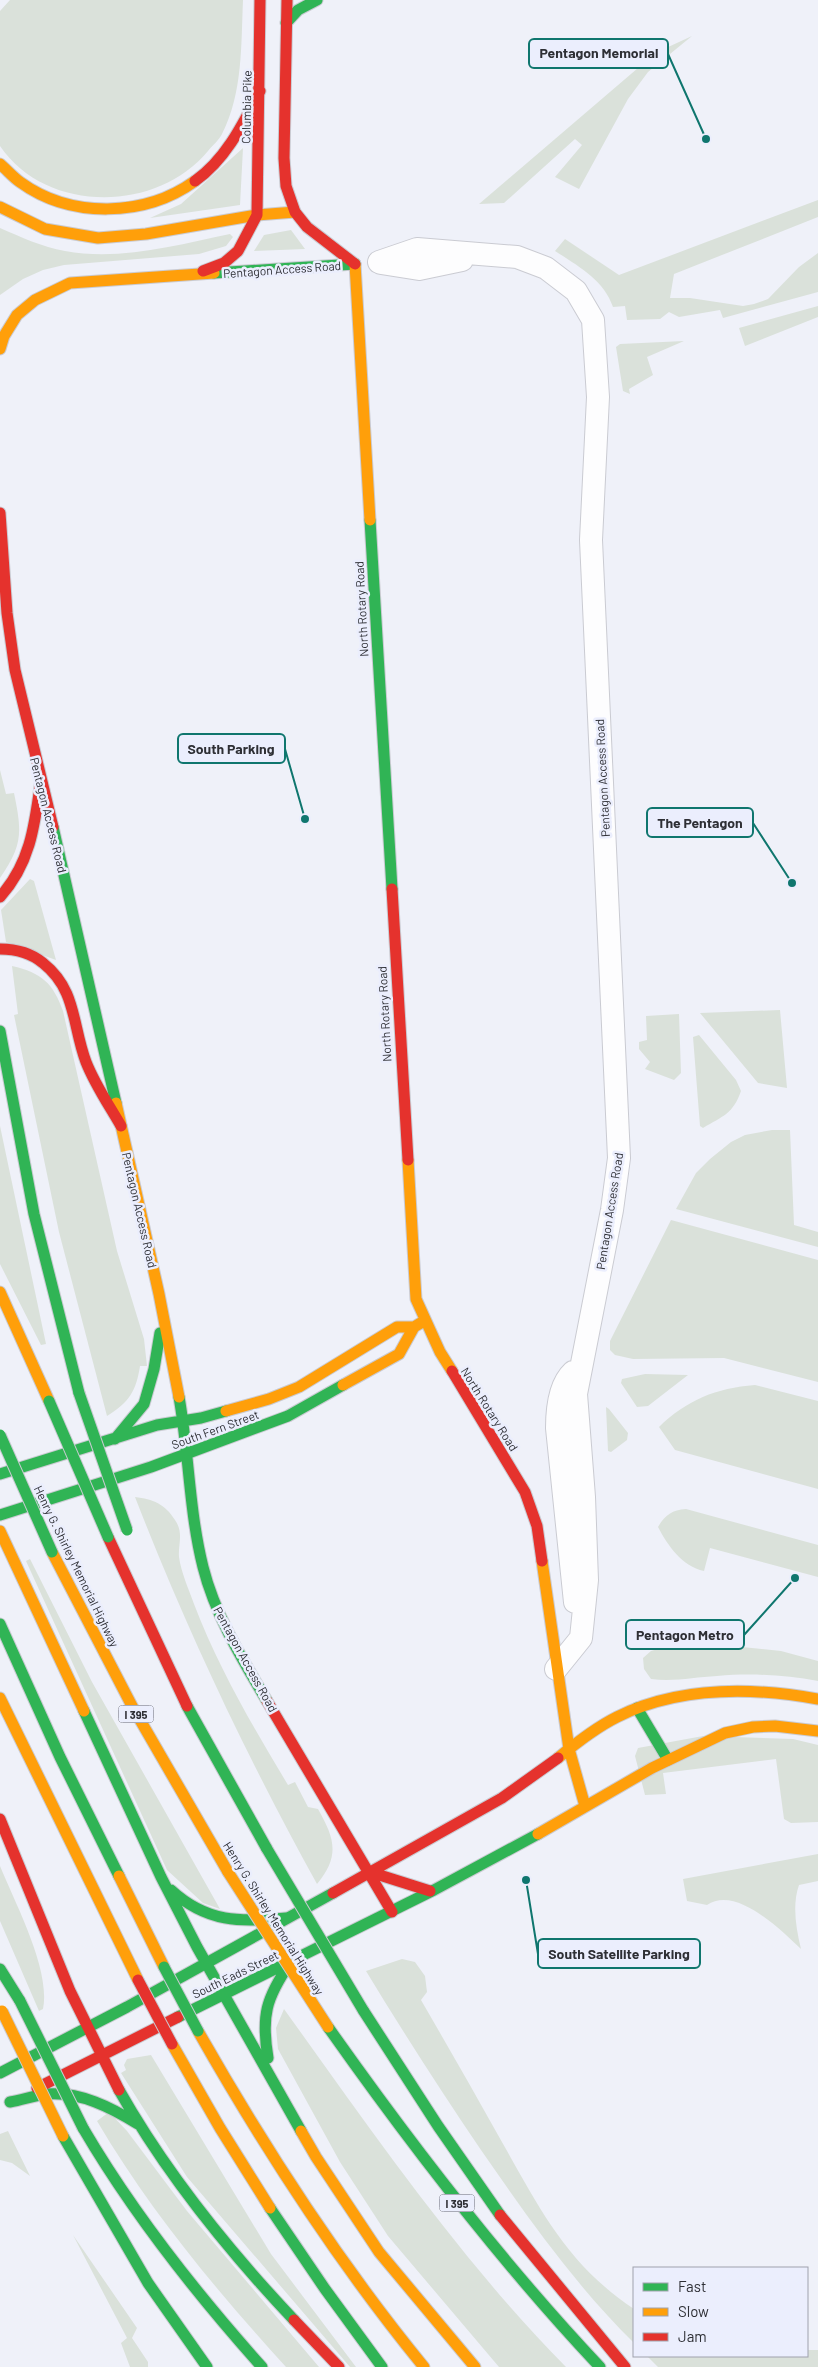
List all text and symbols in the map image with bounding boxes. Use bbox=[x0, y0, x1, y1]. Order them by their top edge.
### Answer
callout: Pentagon Memorial bbox=[529, 39, 668, 68]
text: Pentagon Memorial bbox=[540, 44, 658, 61]
street label: Columbia Pike bbox=[238, 70, 254, 144]
street label: Pentagon Access Road bbox=[223, 258, 341, 280]
street label: North Rotary Road bbox=[352, 561, 370, 657]
street label: Pentagon Access Road bbox=[592, 719, 612, 837]
callout: South Parking bbox=[178, 734, 285, 763]
text: South Parking bbox=[187, 740, 275, 757]
street label: Pentagon Access Road bbox=[28, 756, 70, 874]
callout: The Pentagon bbox=[647, 808, 753, 837]
text: The Pentagon bbox=[657, 814, 743, 831]
street label: North Rotary Road bbox=[375, 966, 393, 1062]
street label: Pentagon Access Road bbox=[120, 1151, 160, 1269]
street label: Pentagon Access Road bbox=[593, 1152, 625, 1270]
street label: North Rotary Road bbox=[459, 1365, 521, 1453]
street label: South Fern Street bbox=[169, 1407, 261, 1451]
street label: Henry G. Shirley Memorial Highway bbox=[32, 1483, 123, 1650]
street label: Pentagon Access Road bbox=[211, 1604, 281, 1714]
callout: Pentagon Metro bbox=[626, 1620, 744, 1649]
text: Pentagon Metro bbox=[636, 1626, 734, 1643]
road number: I 395 bbox=[118, 1706, 154, 1722]
street label: Henry G. Shirley Memorial Highway bbox=[221, 1839, 327, 1998]
callout: South Satellite Parking bbox=[538, 1939, 700, 1968]
text: South Satellite Parking bbox=[548, 1945, 690, 1962]
street label: South Eads Street bbox=[190, 1947, 280, 2001]
road number: I 395 bbox=[440, 2194, 474, 2212]
legend bbox=[633, 2267, 808, 2357]
text: Fast bbox=[678, 2277, 706, 2295]
text: Slow bbox=[678, 2302, 709, 2320]
text: Jam bbox=[678, 2327, 707, 2345]

